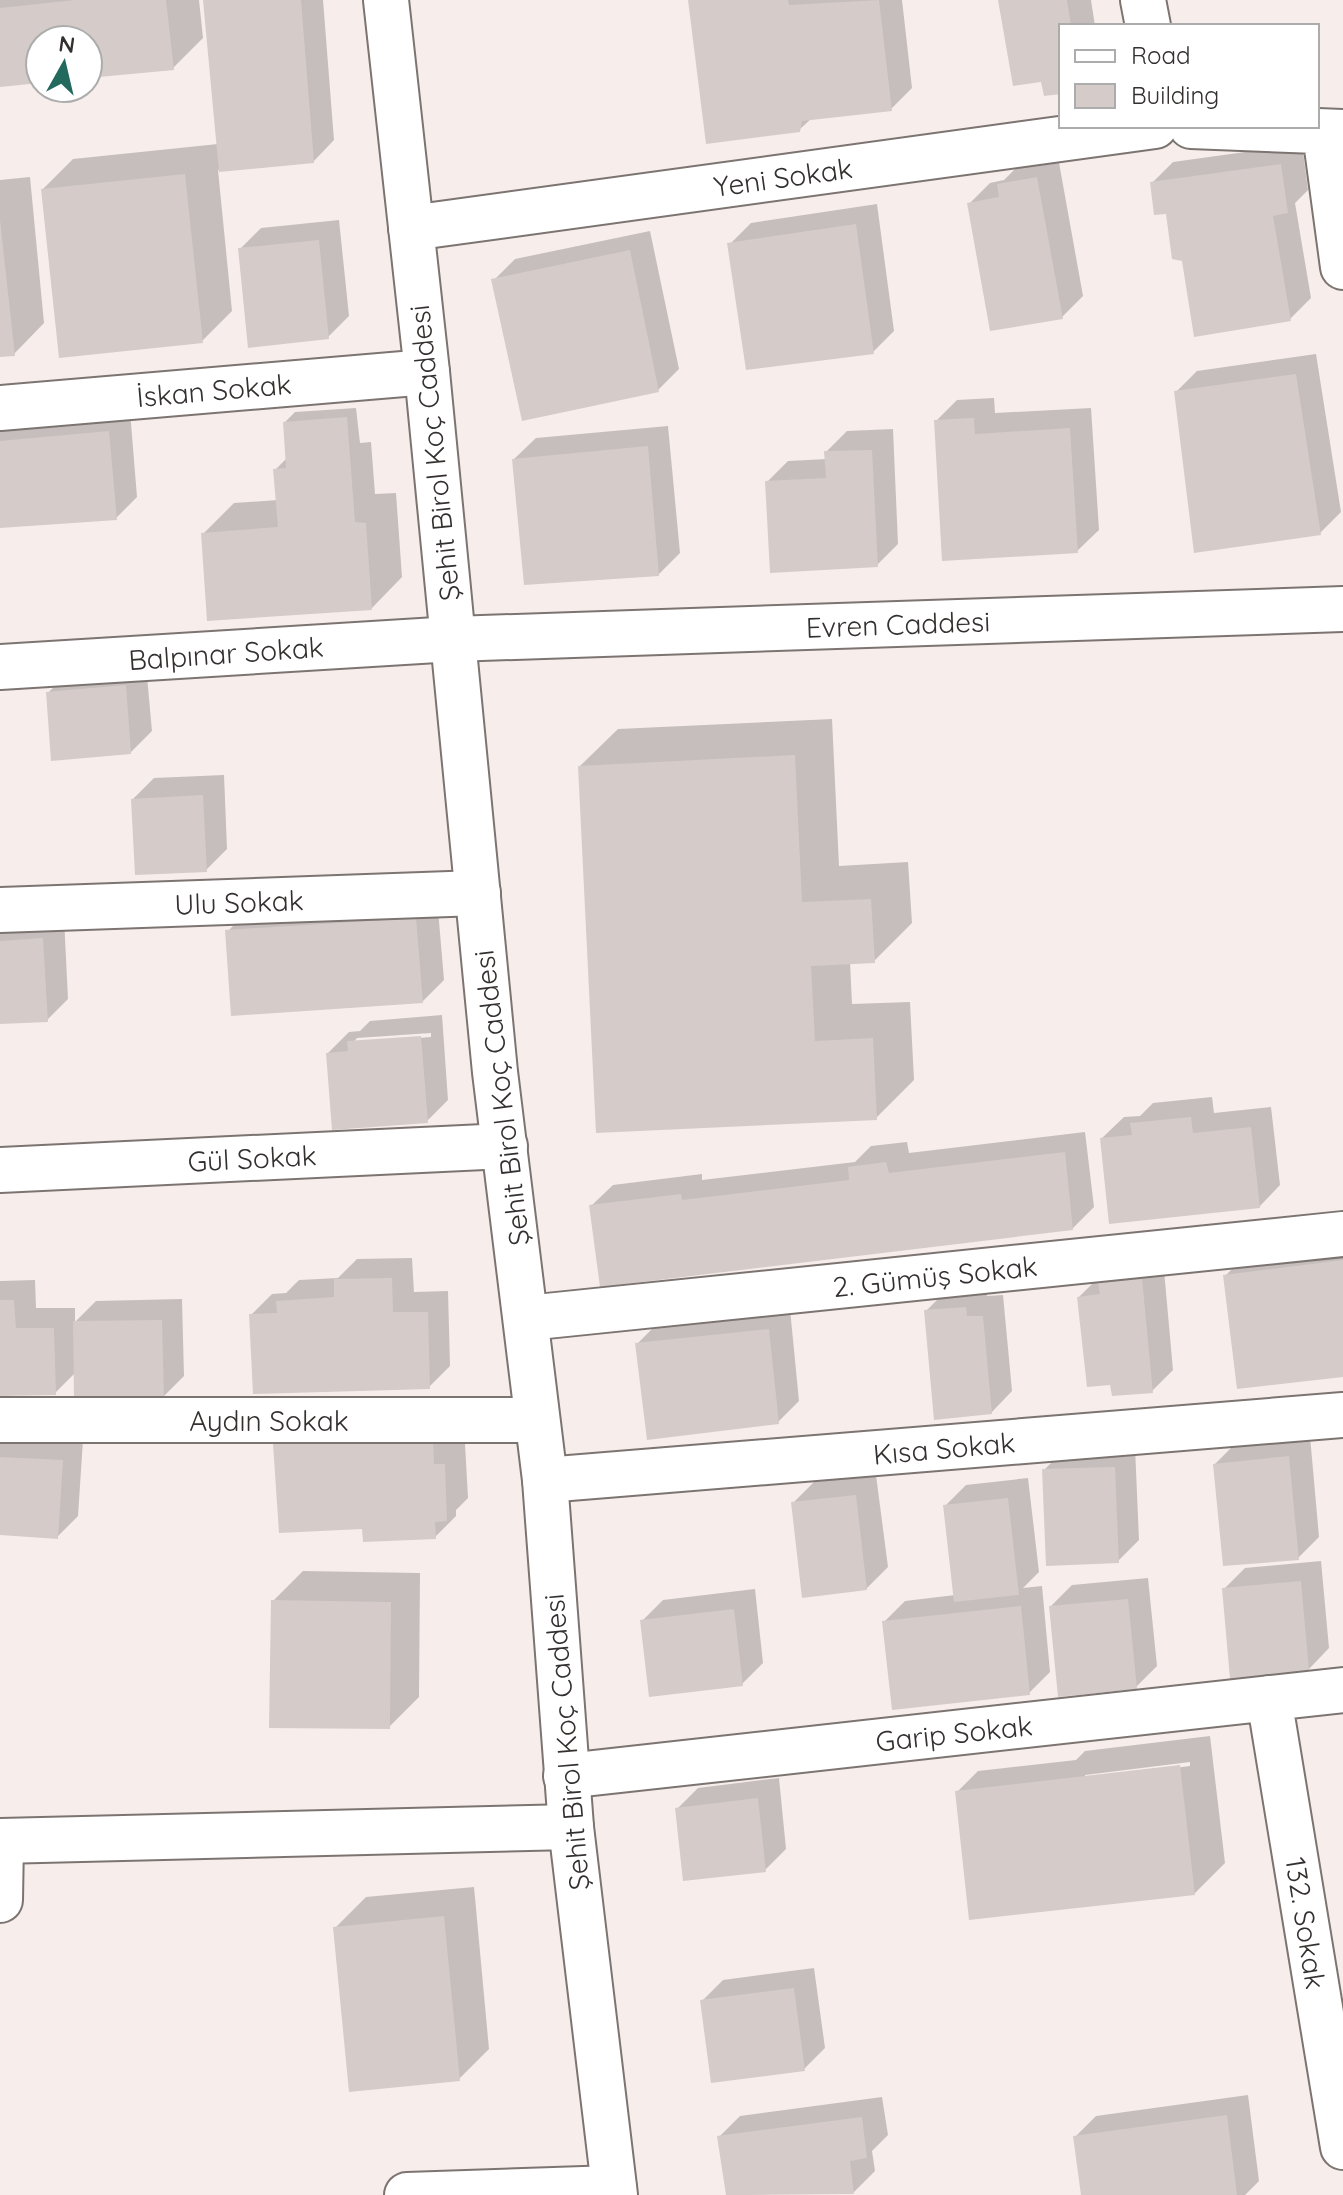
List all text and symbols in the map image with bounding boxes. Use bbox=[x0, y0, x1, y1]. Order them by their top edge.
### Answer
north arrow bbox=[24, 24, 104, 104]
legend bbox=[1059, 24, 1319, 128]
text: N bbox=[57, 29, 77, 59]
text: Road bbox=[1131, 40, 1191, 70]
text: Building bbox=[1131, 80, 1219, 110]
street label: Yeni Sokak bbox=[711, 150, 855, 204]
street label: Şehit Birol Koç Caddesi bbox=[401, 303, 467, 603]
street label: İskan Sokak bbox=[135, 366, 293, 414]
street label: Evren Caddesi bbox=[805, 603, 991, 645]
street label: Balpınar Sokak bbox=[127, 629, 325, 677]
street label: Ulu Sokak bbox=[174, 882, 304, 922]
street label: Şehit Birol Koç Caddesi bbox=[466, 948, 536, 1248]
street label: Gül Sokak bbox=[187, 1137, 317, 1179]
street label: 2. Gümüş Sokak bbox=[831, 1248, 1039, 1304]
street label: Aydın Sokak bbox=[189, 1403, 349, 1438]
street label: Kısa Sokak bbox=[872, 1424, 1016, 1472]
street label: Şehit Birol Koç Caddesi bbox=[536, 1592, 596, 1892]
street label: Garip Sokak bbox=[874, 1707, 1034, 1759]
street label: 132. Sokak bbox=[1278, 1855, 1334, 1991]

